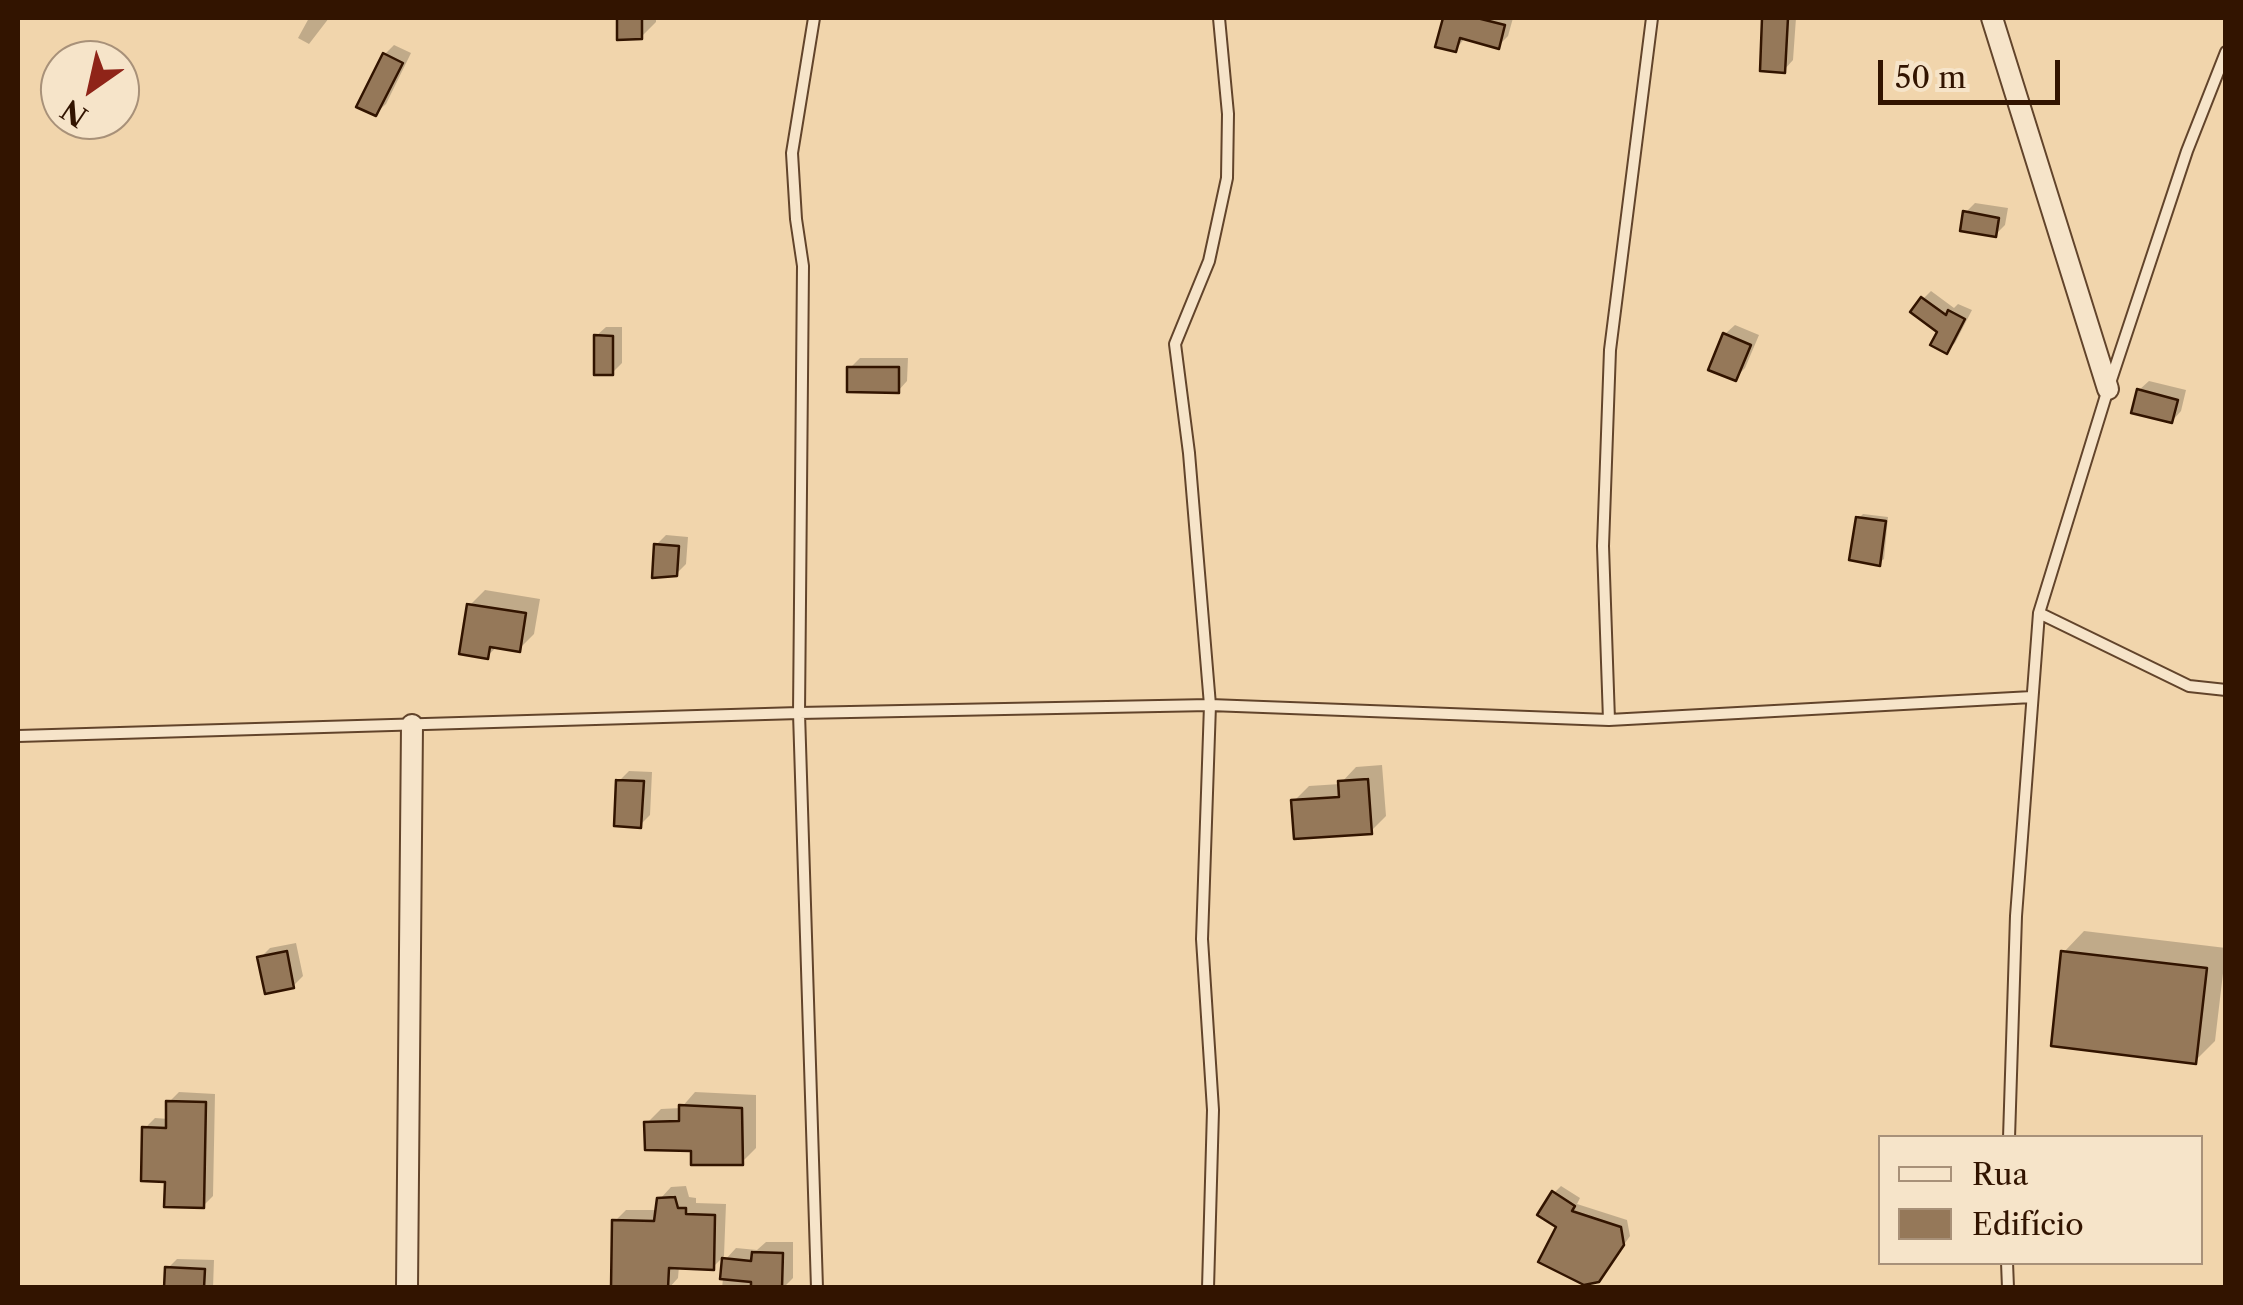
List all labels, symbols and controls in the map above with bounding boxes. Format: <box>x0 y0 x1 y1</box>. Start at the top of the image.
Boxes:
north arrow <box>40 40 140 140</box>
scale bar <box>1883 40 2066 102</box>
text: 50 m <box>1895 59 1966 96</box>
text: N <box>55 92 94 134</box>
legend <box>1878 1135 2203 1265</box>
text: Rua <box>1972 1156 2028 1193</box>
text: Edifício <box>1972 1206 2084 1243</box>

